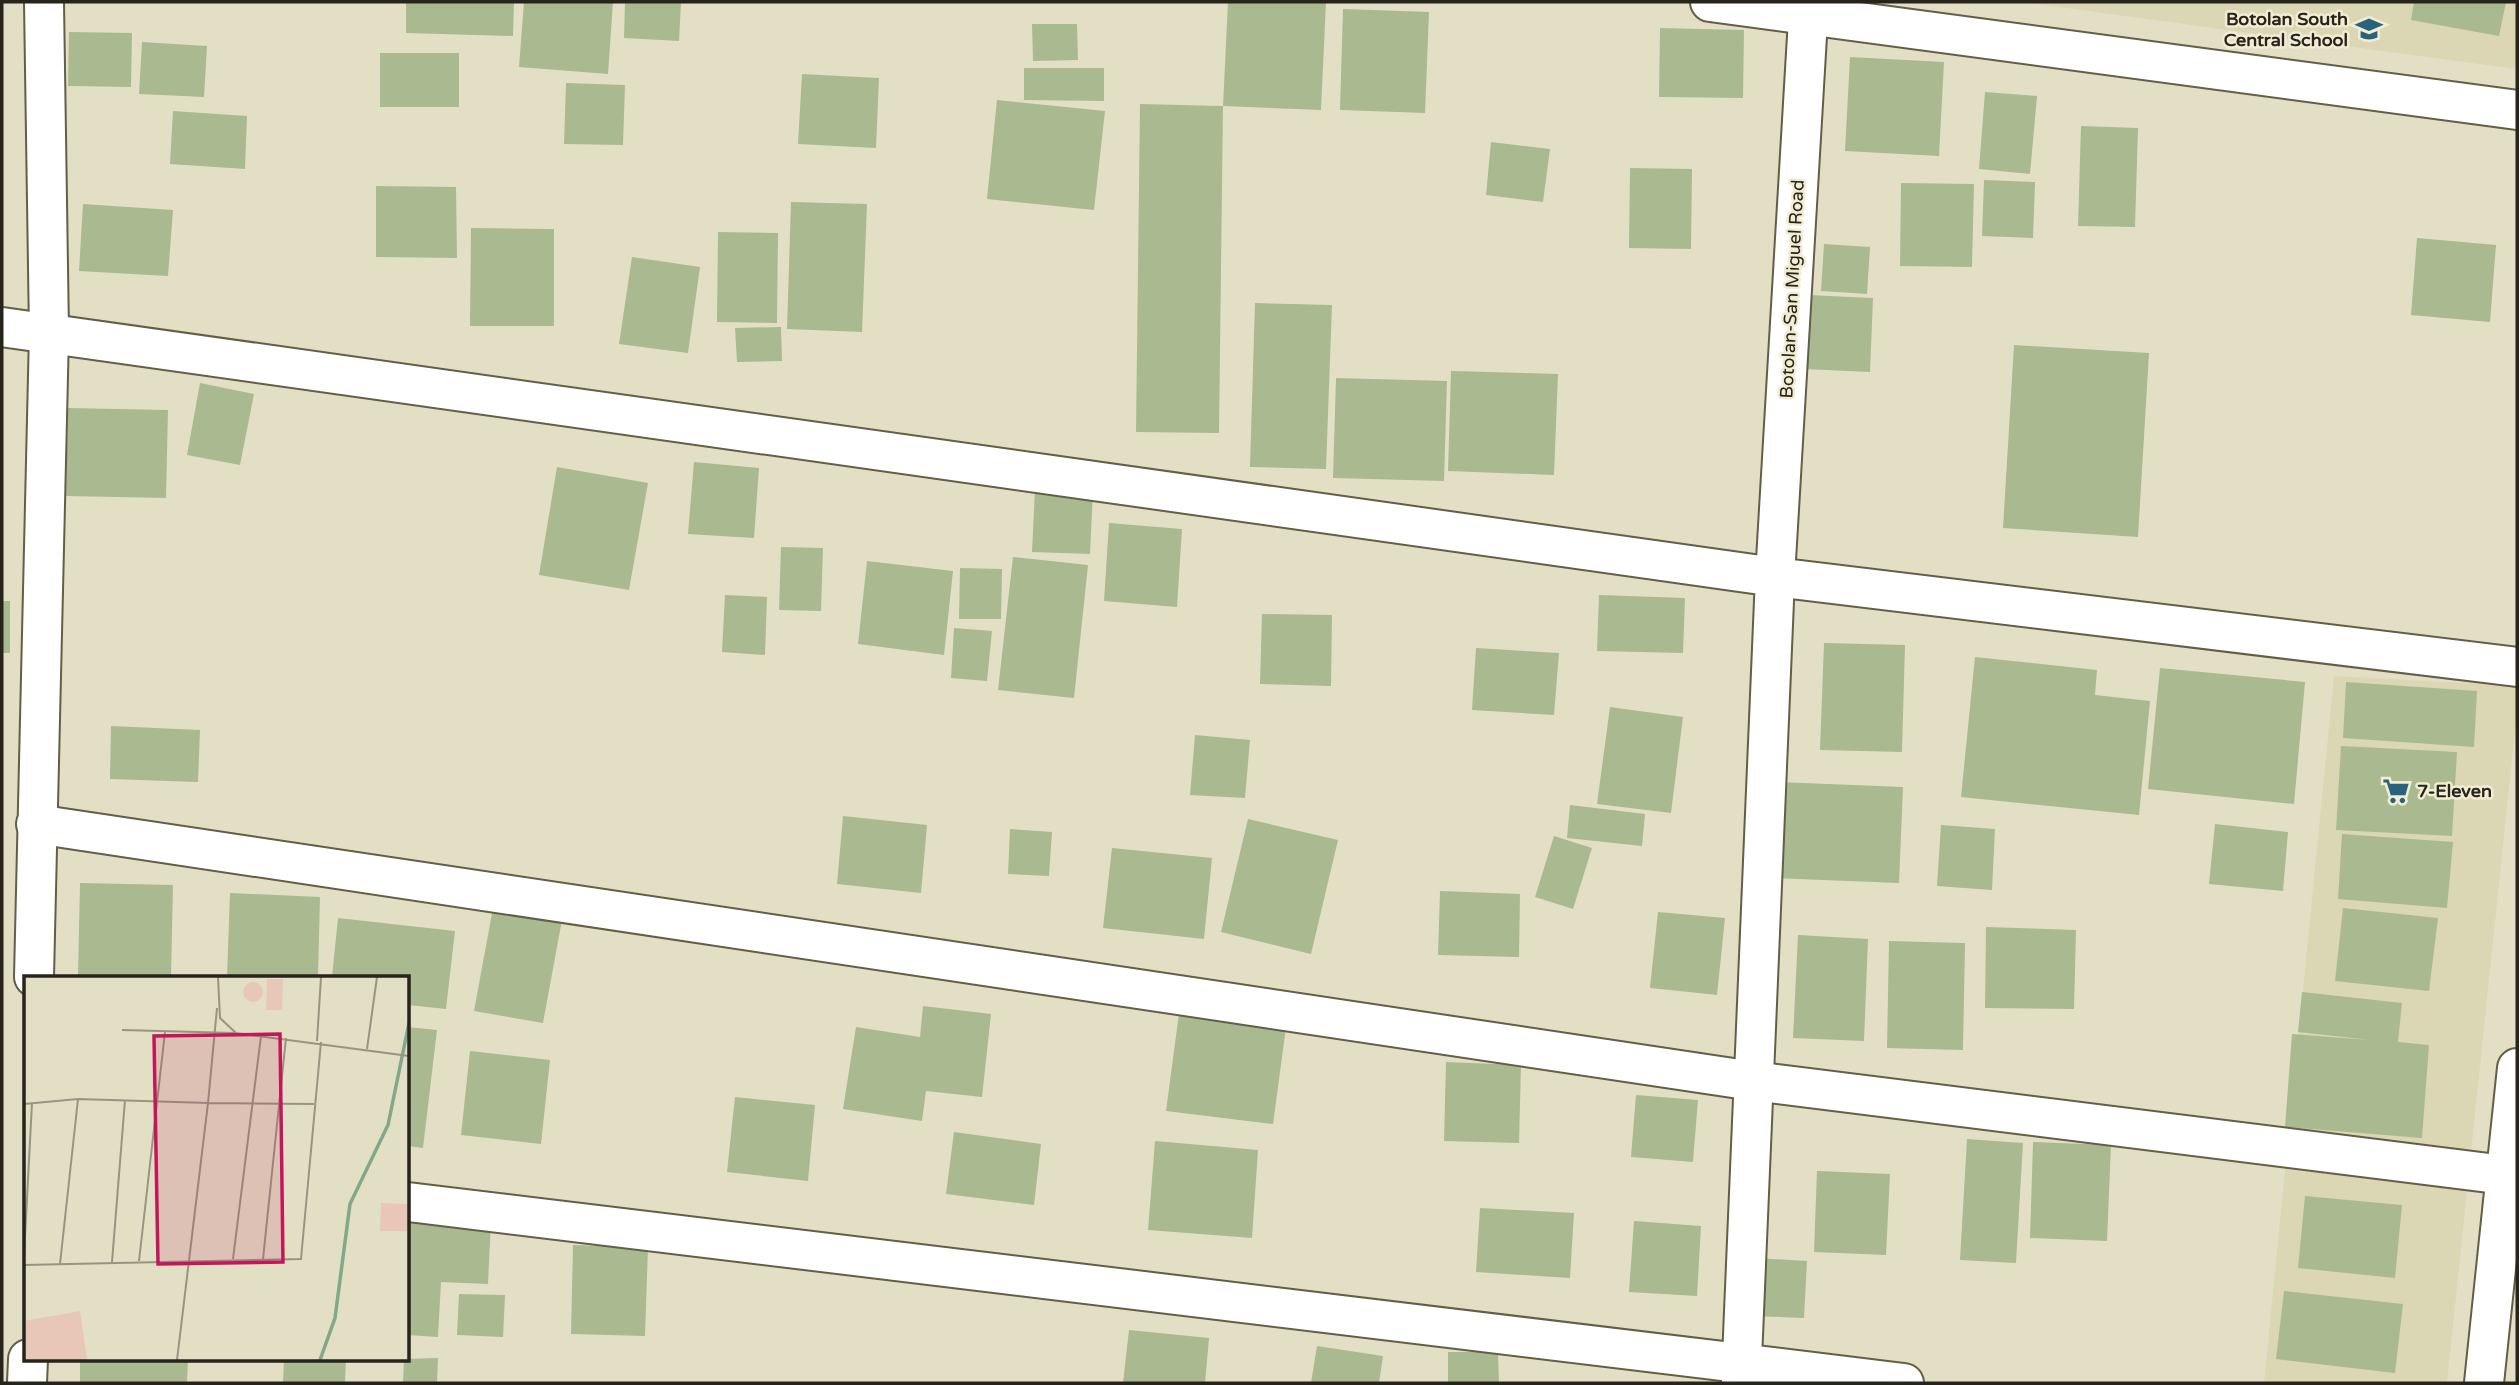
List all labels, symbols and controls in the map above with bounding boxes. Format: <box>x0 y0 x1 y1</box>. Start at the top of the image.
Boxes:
place label: Botolan South Central School <box>2224 8 2348 51</box>
school or university icon: Botolan South Central School <box>2354 14 2384 44</box>
street label: Botolan-San Miguel Road <box>1775 179 1809 399</box>
supermarket icon: 7-Eleven <box>2381 776 2411 806</box>
place label: 7-Eleven <box>2417 780 2492 802</box>
inset map <box>24 976 410 1360</box>

